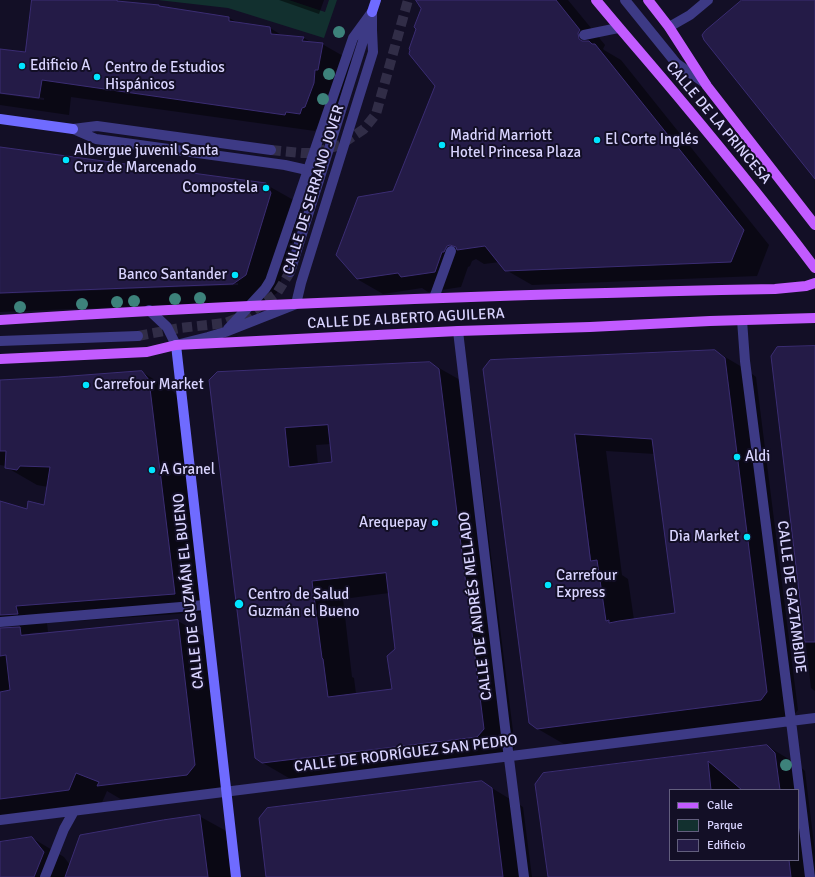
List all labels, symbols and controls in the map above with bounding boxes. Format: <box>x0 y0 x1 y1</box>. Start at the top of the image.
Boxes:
place label: Edificio A <box>30 57 90 75</box>
street label: CALLE DE LA PRINCESA <box>662 58 774 188</box>
place label: Centro de Estudios Hispánicos <box>105 59 225 94</box>
marker: Edificio A <box>17 61 27 71</box>
marker: Centro de Estudios Hispánicos <box>92 72 102 82</box>
street label: CALLE DE SERRANO JOVER <box>280 103 348 277</box>
place label: Madrid Marriott Hotel Princesa Plaza <box>450 127 581 162</box>
place label: El Corte Inglés <box>605 131 699 149</box>
marker: El Corte Inglés <box>592 135 602 145</box>
marker: Madrid Marriott Hotel Princesa Plaza <box>437 140 447 150</box>
place label: Albergue juvenil Santa Cruz de Marcenado <box>74 142 219 177</box>
marker: Albergue juvenil Santa Cruz de Marcenado <box>61 155 71 165</box>
place label: Compostela <box>182 179 258 197</box>
marker: Compostela <box>261 183 271 193</box>
place label: Banco Santander <box>118 266 227 284</box>
marker: Banco Santander <box>230 270 240 280</box>
street label: CALLE DE ALBERTO AGUILERA <box>307 305 505 333</box>
place label: Carrefour Market <box>94 376 204 394</box>
marker: Carrefour Market <box>81 380 91 390</box>
place label: Aldi <box>745 448 770 466</box>
marker: Aldi <box>732 452 742 462</box>
place label: A Granel <box>160 461 215 479</box>
marker: A Granel <box>147 465 157 475</box>
street label: CALLE DE GUZMÁN EL BUENO <box>170 492 208 690</box>
street label: CALLE DE ANDRÉS MELLADO <box>456 511 496 701</box>
place label: Arequepay <box>359 514 427 532</box>
marker: Arequepay <box>430 518 440 528</box>
street label: CALLE DE GAZTAMBIDE <box>773 520 809 674</box>
place label: Dia Market <box>669 528 739 546</box>
marker: Dia Market <box>742 532 752 542</box>
place label: Carrefour Express <box>556 567 617 602</box>
marker: Carrefour Express <box>543 580 553 590</box>
place label: Centro de Salud Guzmán el Bueno <box>248 586 360 621</box>
marker: Centro de Salud Guzmán el Bueno <box>233 598 245 610</box>
street label: CALLE DE RODRÍGUEZ SAN PEDRO <box>293 731 519 777</box>
legend <box>669 789 799 861</box>
text: Calle <box>707 798 733 813</box>
text: Parque <box>707 818 743 833</box>
text: Edificio <box>707 838 745 853</box>

